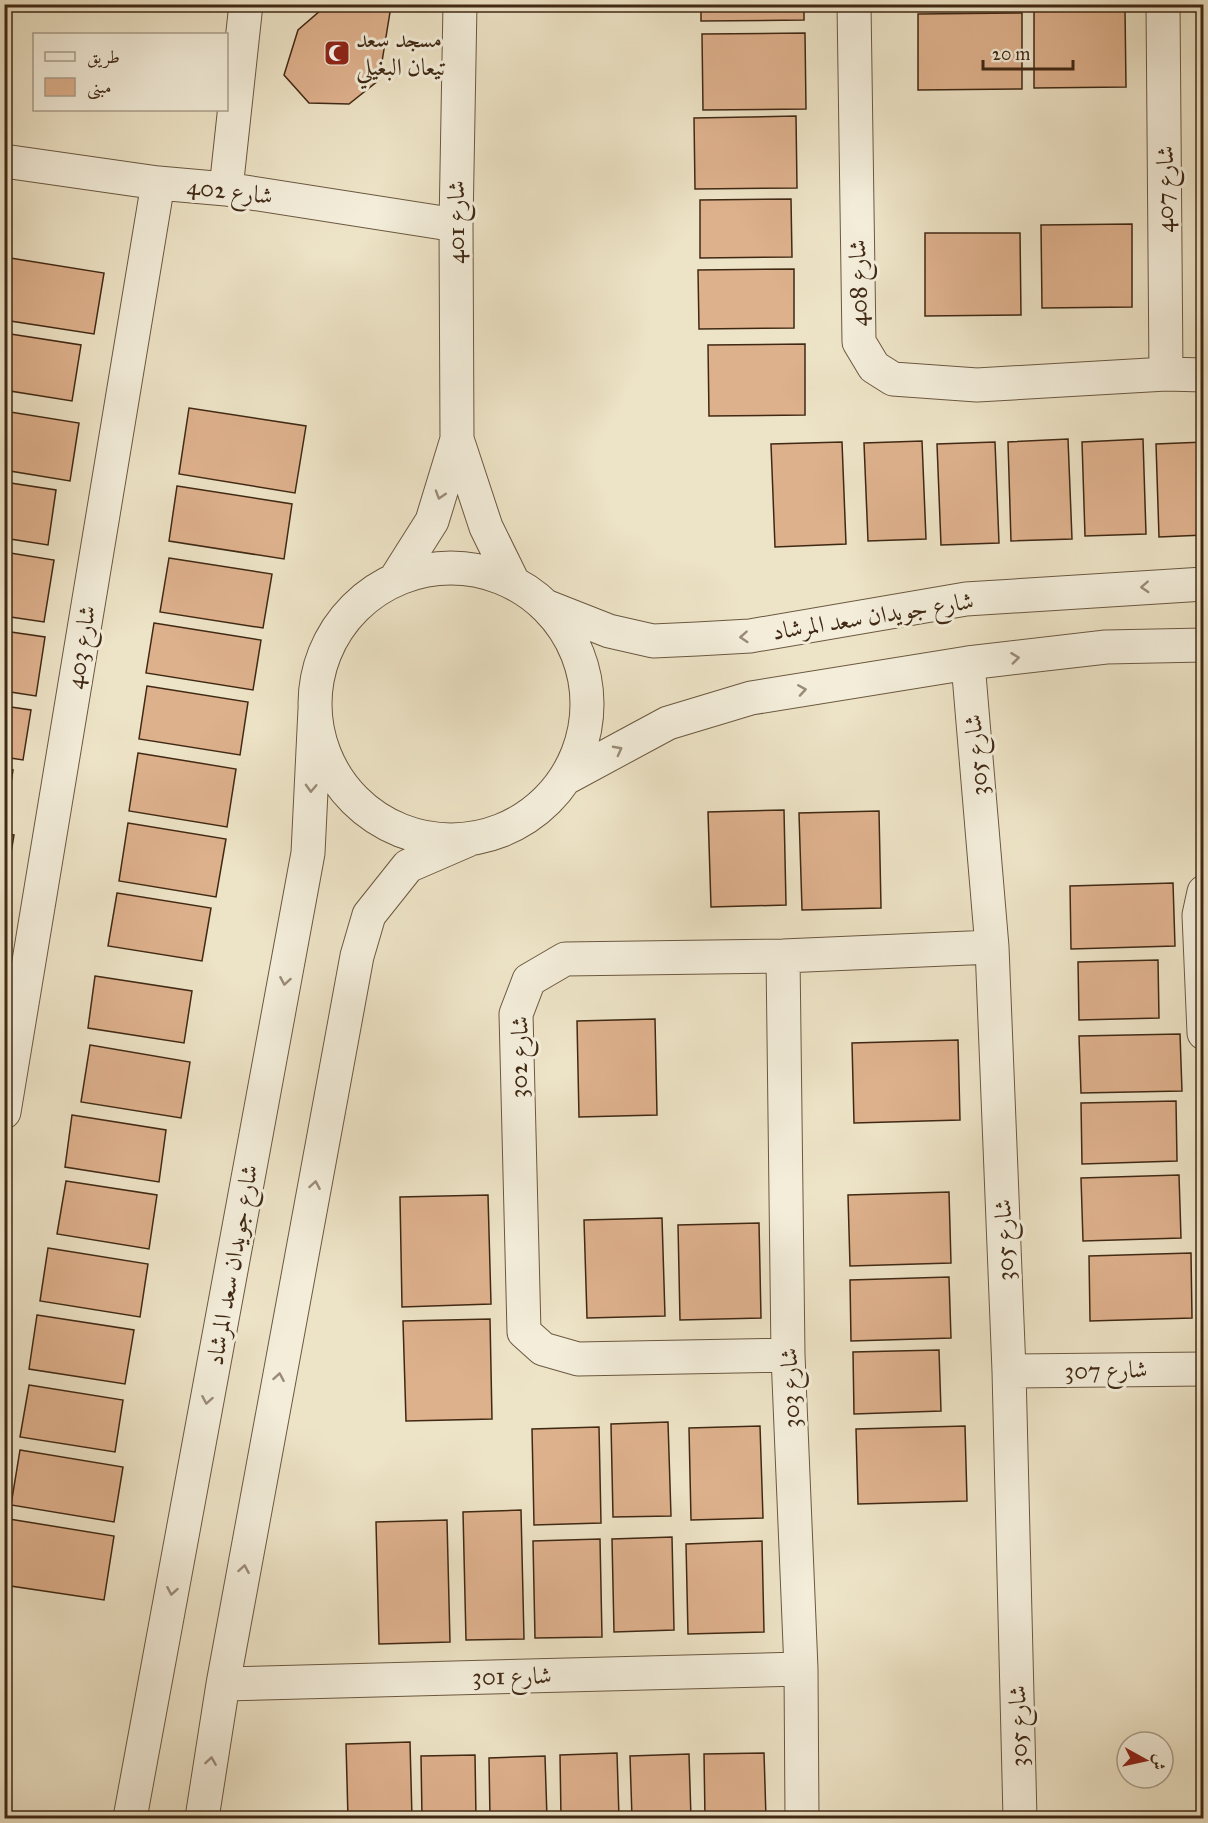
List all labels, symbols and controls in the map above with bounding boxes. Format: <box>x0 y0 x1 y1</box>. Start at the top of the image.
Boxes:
place label: مسجد سعد تيعان البغيلي <box>356 24 447 90</box>
legend <box>33 33 228 111</box>
scale bar <box>983 33 1073 71</box>
mosque icon: مسجد سعد تيعان البغيلي <box>322 38 352 68</box>
text: 20 m <box>992 43 1030 65</box>
text: طريق <box>87 46 120 69</box>
text: مبنى <box>87 76 112 100</box>
street label: شارع 407 <box>1150 146 1185 233</box>
street label: شارع 402 <box>185 171 275 216</box>
street label: شارع 401 <box>441 180 476 264</box>
street label: شارع 408 <box>842 239 879 327</box>
one-way arrow <box>435 489 447 500</box>
one-way arrow <box>1141 580 1150 593</box>
street label: شارع جويدان سعد المرشاد <box>770 585 977 652</box>
street label: شارع 403 <box>60 603 107 692</box>
one-way arrow <box>739 630 748 643</box>
one-way arrow <box>1011 652 1020 664</box>
one-way arrow <box>797 684 806 696</box>
street label: شارع 305 <box>958 713 999 797</box>
one-way arrow <box>612 746 622 757</box>
one-way arrow <box>304 783 317 792</box>
one-way arrow <box>279 975 292 985</box>
street label: شارع 302 <box>503 1016 540 1098</box>
street label: شارع جويدان سعد المرشاد <box>200 1162 269 1369</box>
one-way arrow <box>308 1180 321 1190</box>
street label: شارع 305 <box>988 1199 1025 1281</box>
street label: شارع 303 <box>774 1347 811 1429</box>
street label: شارع 307 <box>1064 1354 1148 1391</box>
one-way arrow <box>272 1372 285 1382</box>
one-way arrow <box>202 1395 214 1404</box>
one-way arrow <box>237 1564 250 1574</box>
one-way arrow <box>166 1586 179 1596</box>
street label: شارع 301 <box>472 1660 552 1697</box>
street label: شارع 305 <box>1002 1685 1039 1767</box>
north arrow <box>1115 1730 1175 1790</box>
text: ش <box>1149 1753 1170 1771</box>
one-way arrow <box>204 1756 217 1766</box>

